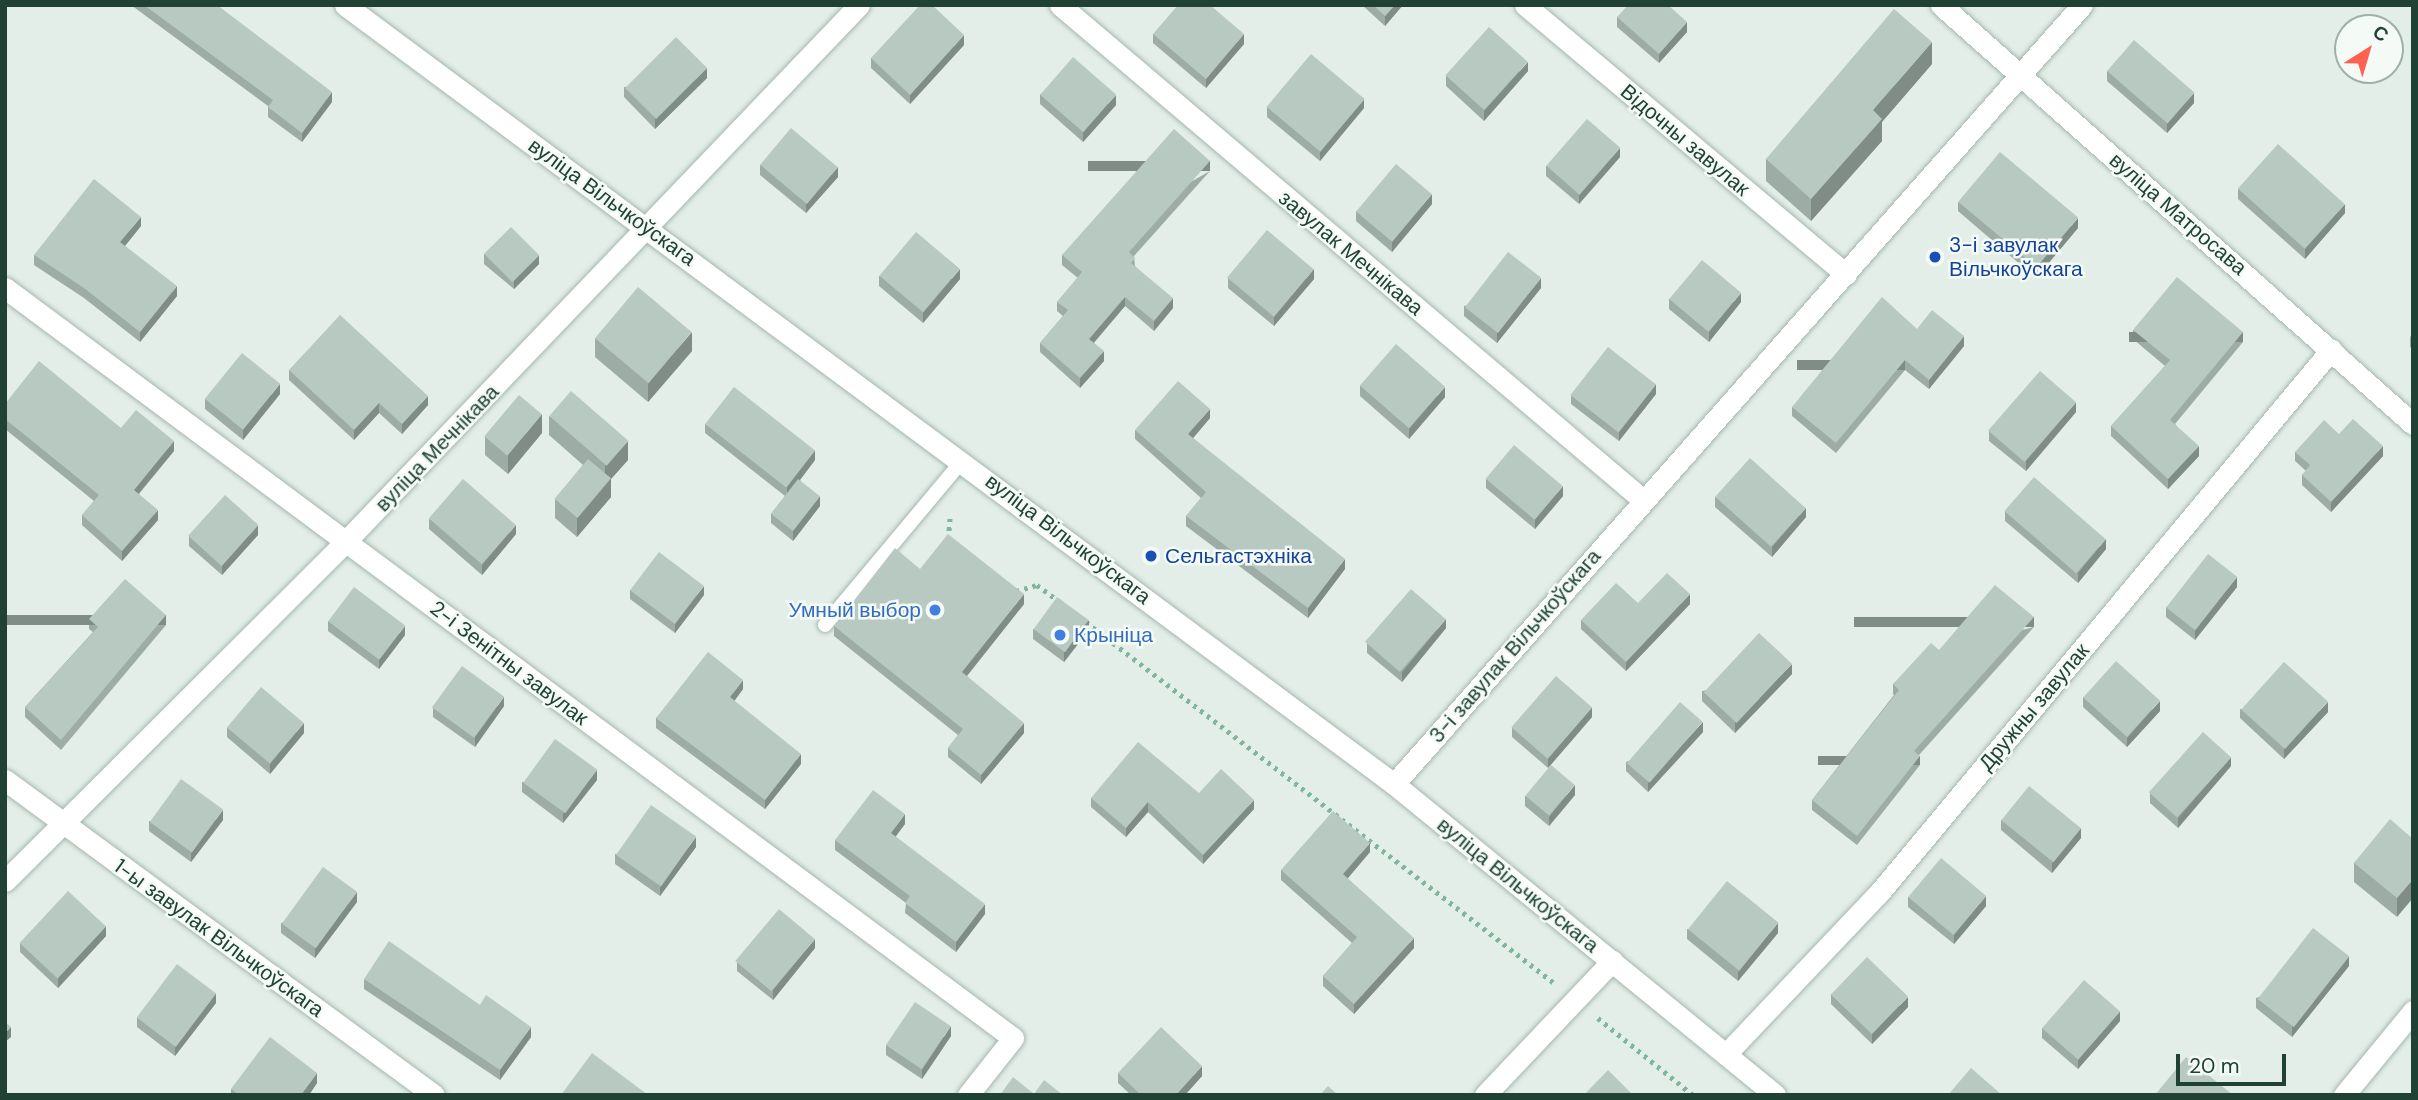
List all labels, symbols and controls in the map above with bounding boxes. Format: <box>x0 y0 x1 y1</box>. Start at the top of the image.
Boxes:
north arrow <box>2334 14 2404 84</box>
text: С <box>2368 19 2394 48</box>
street label: Відочны завулак <box>1615 79 1755 201</box>
street label: вуліца Вільчкоўскага <box>523 133 701 271</box>
street label: вуліца Матросава <box>2104 148 2252 280</box>
street label: завулак Мечнікава <box>1274 185 1428 321</box>
place label: 3-і завулак Вільчкоўскага <box>1949 232 2083 282</box>
marker: 3-і завулак Вільчкоўскага <box>1927 249 1943 265</box>
street label: вуліца Мечнікава <box>370 379 504 517</box>
street label: вуліца Вільчкоўскага <box>980 469 1156 609</box>
place label: Сельгастэхніка <box>1165 543 1312 569</box>
street label: 3-і завулак Вільчкоўскага <box>1424 544 1606 748</box>
marker: Сельгастэхніка <box>1143 548 1159 564</box>
street label: 2-і Зенітны завулак <box>425 595 593 731</box>
place label: Умный выбор <box>789 597 921 623</box>
marker: Умный выбор <box>927 602 943 618</box>
place label: Крыніца <box>1074 622 1153 648</box>
marker: Крыніца <box>1052 627 1068 643</box>
street label: Дружны завулак <box>1974 638 2094 776</box>
street label: вуліца Вільчкоўскага <box>1432 812 1604 958</box>
street label: 1-ы завулак Вільчкоўскага <box>109 853 329 1023</box>
scale bar <box>2180 1040 2290 1084</box>
text: 20 m <box>2189 1052 2240 1080</box>

